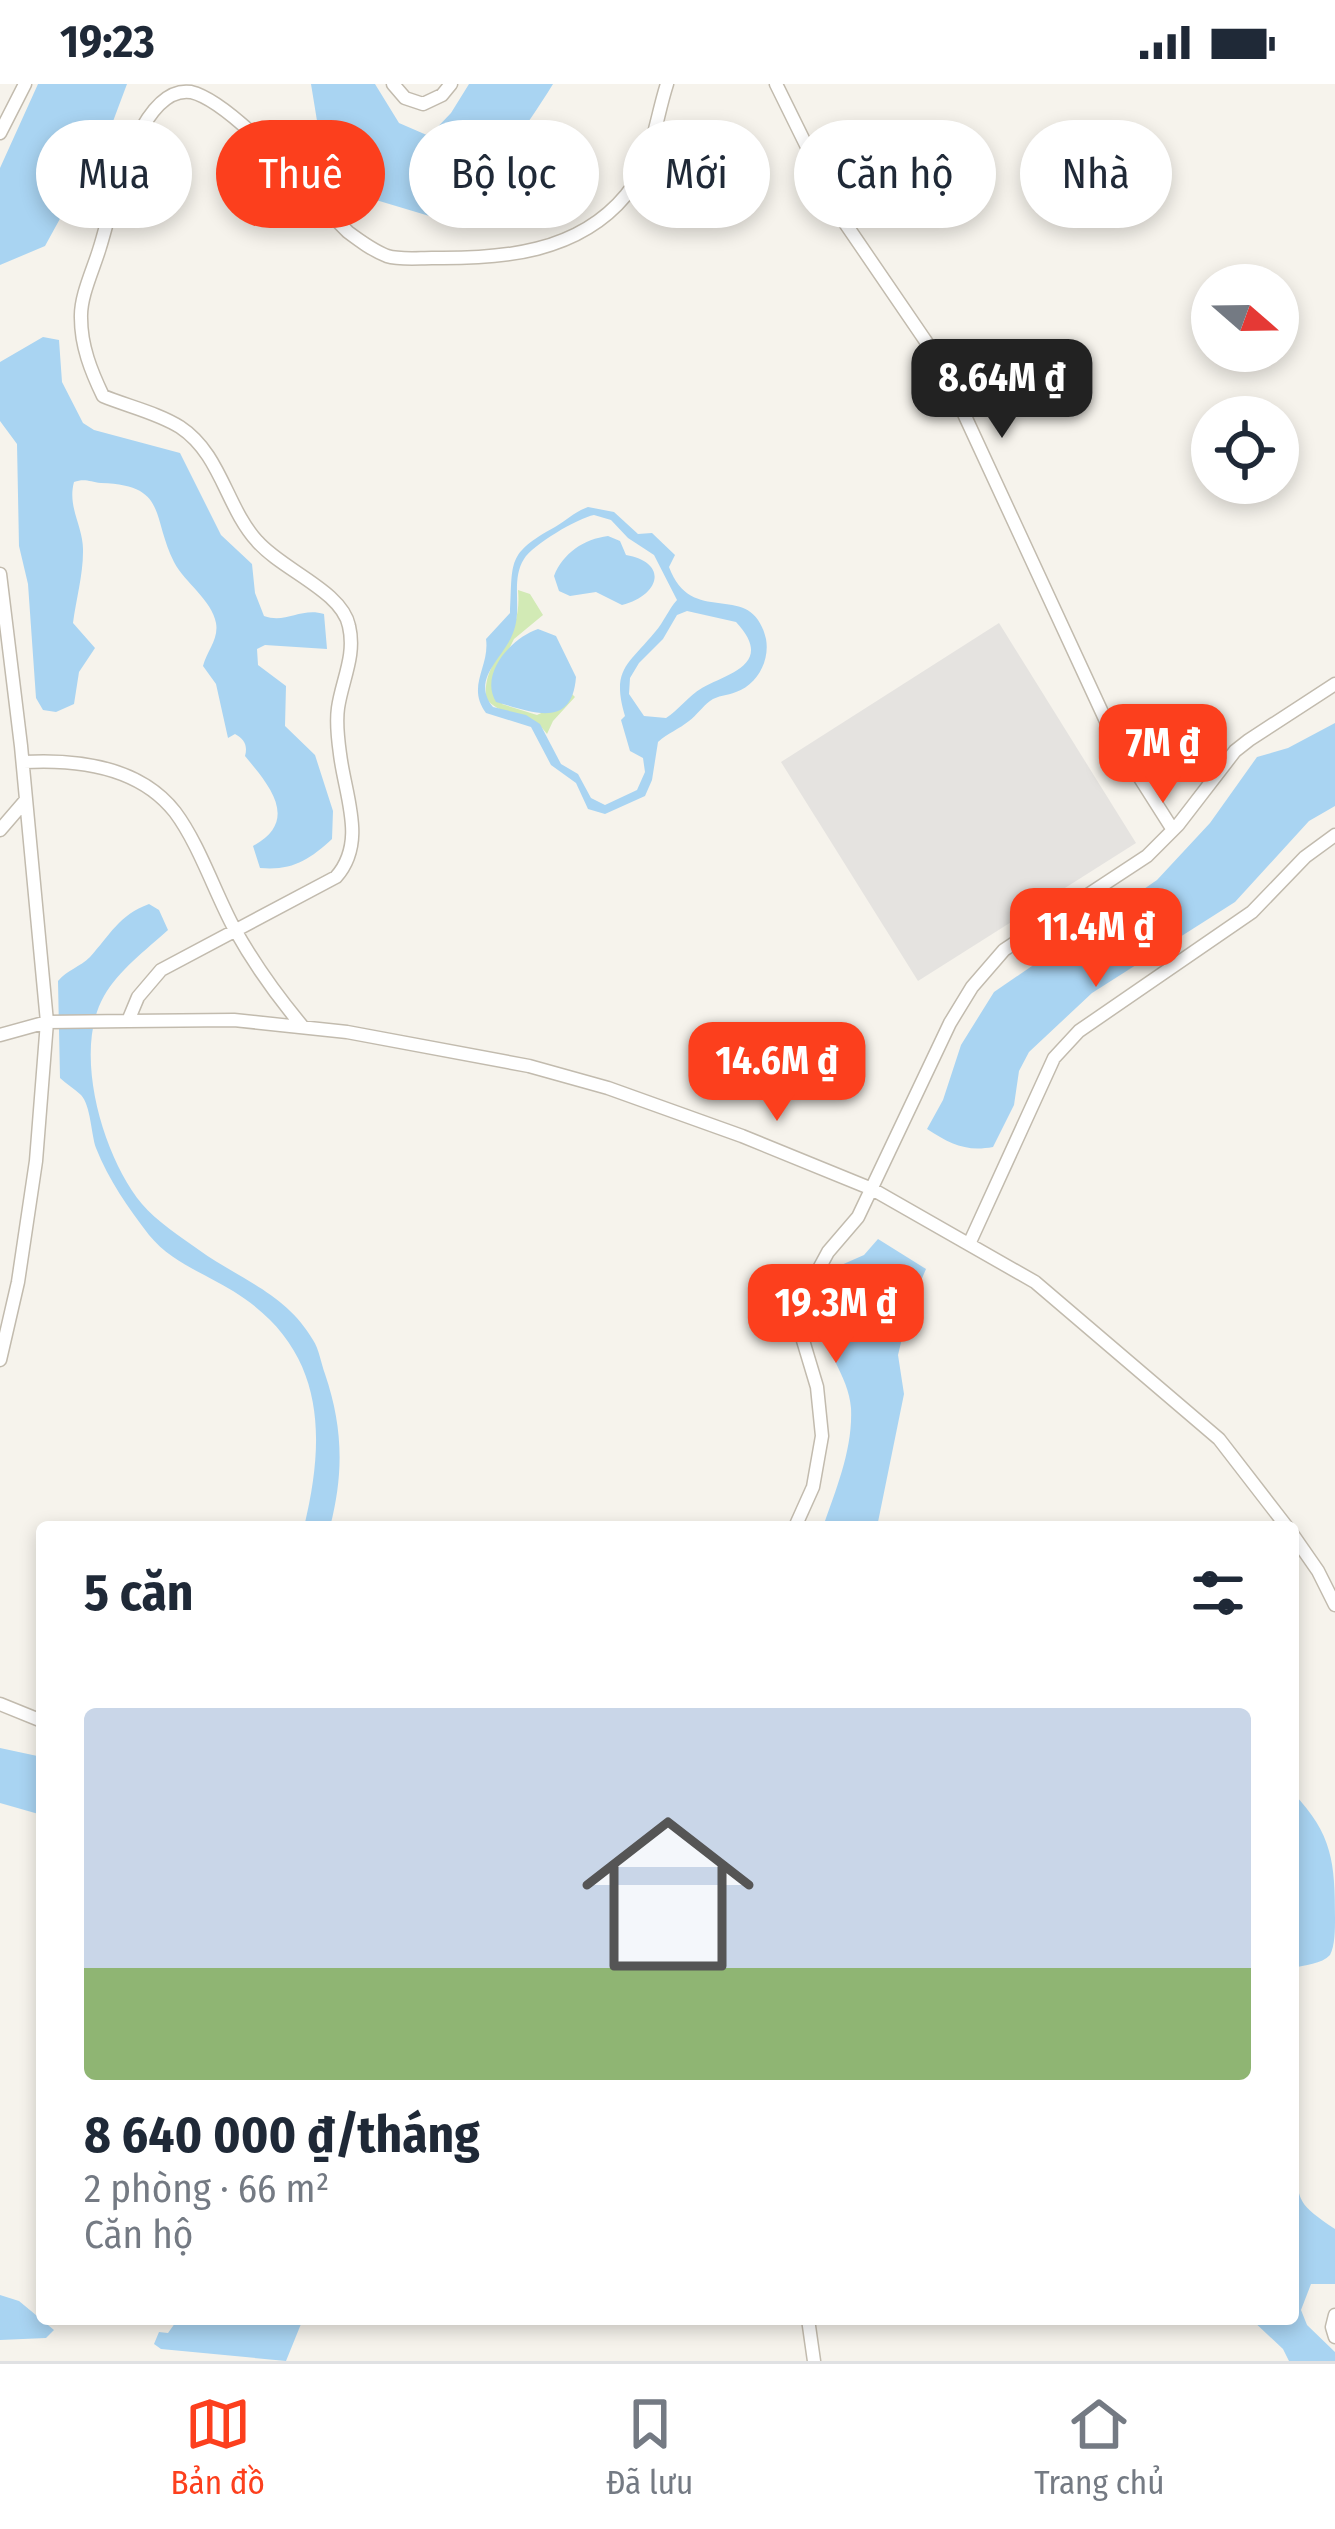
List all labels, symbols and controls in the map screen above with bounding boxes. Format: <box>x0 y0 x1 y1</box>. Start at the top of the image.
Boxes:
text: 19:23 <box>60 15 155 69</box>
chip: Mua <box>36 120 192 228</box>
chip: Thuê <box>216 120 385 228</box>
chip: Bộ lọc <box>409 120 599 228</box>
chip: Mới <box>623 120 770 228</box>
chip: Căn hộ <box>794 120 996 228</box>
chip: Nhà <box>1020 120 1172 228</box>
north arrow <box>1191 264 1299 372</box>
map controls <box>1191 264 1299 504</box>
pin: 8.64M ₫ <box>891 339 1113 441</box>
text: 8.64M ₫ <box>938 355 1066 401</box>
button: locate <box>1191 396 1299 504</box>
pin: 7M ₫ <box>1092 704 1234 806</box>
text: 7M ₫ <box>1126 720 1200 766</box>
pin: 11.4M ₫ <box>985 888 1207 990</box>
text: 11.4M ₫ <box>1037 904 1155 950</box>
pin: 14.6M ₫ <box>666 1022 888 1124</box>
text: 14.6M ₫ <box>715 1038 839 1084</box>
pin: 19.3M ₫ <box>725 1264 947 1366</box>
text: 19.3M ₫ <box>775 1280 897 1326</box>
icon: filters <box>1185 1560 1251 1626</box>
text: 5 căn <box>84 1562 193 1624</box>
icon: home <box>560 1786 776 2002</box>
text: 8 640 000 ₫/tháng <box>84 2104 480 2166</box>
text: 2 phòng · 66 m² <box>84 2166 329 2212</box>
text: Căn hộ <box>84 2212 193 2258</box>
tab: Bản đồ <box>170 2391 265 2503</box>
tab: Đã lưu <box>606 2391 693 2503</box>
tab: Trang chủ <box>1034 2391 1165 2503</box>

